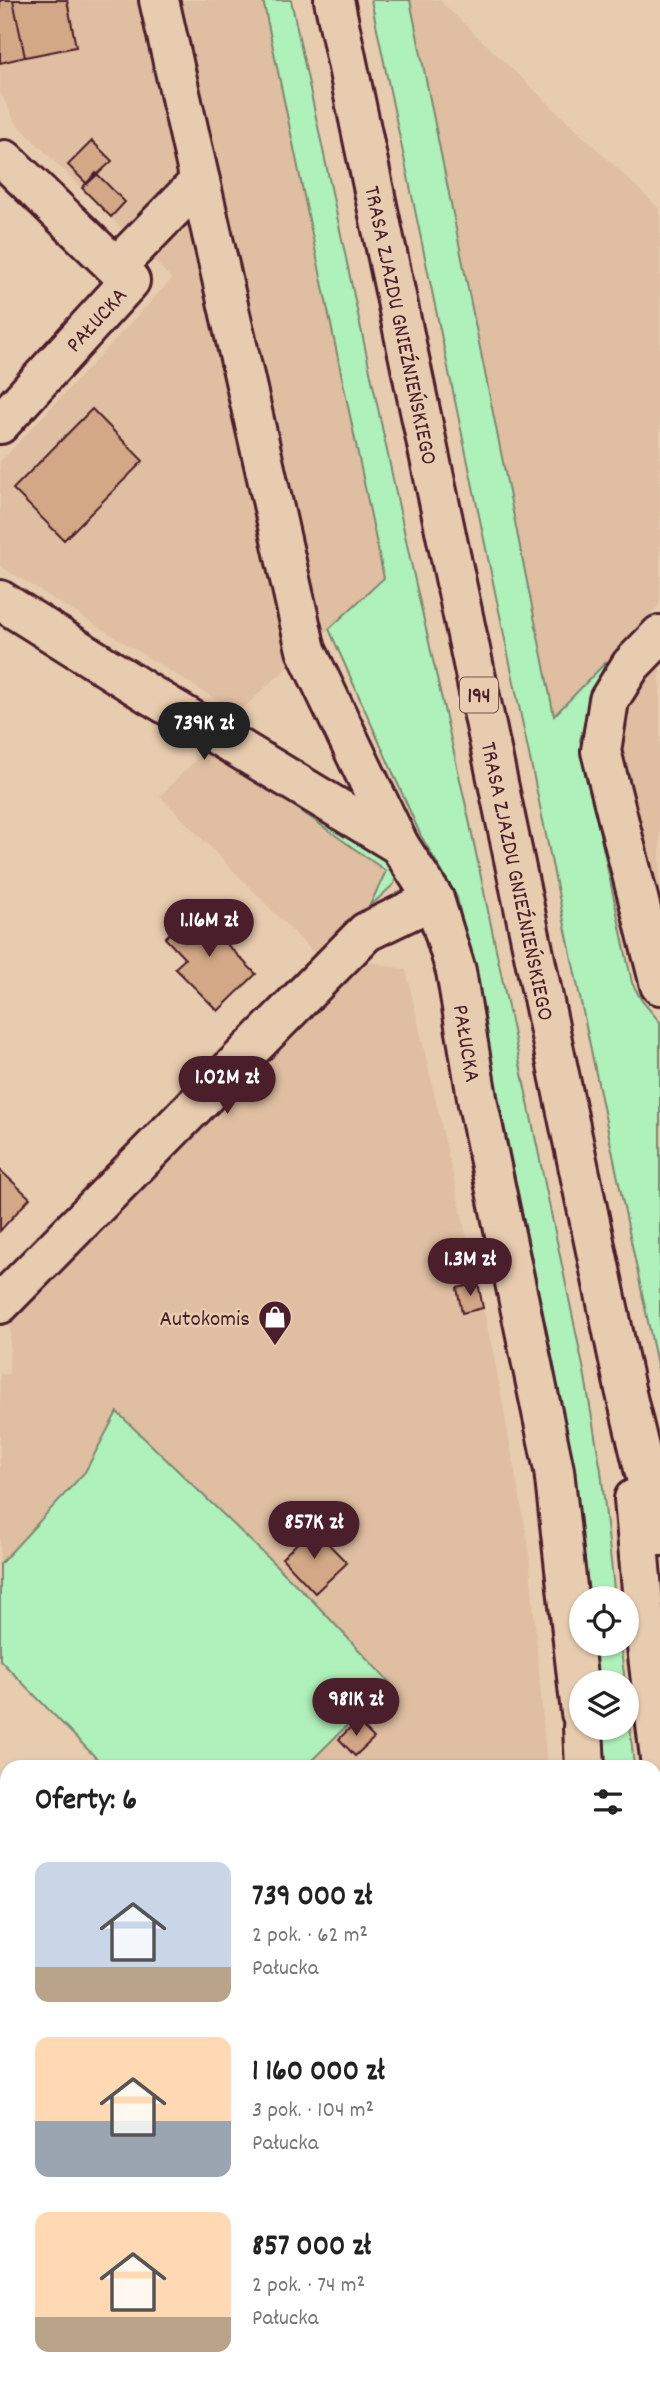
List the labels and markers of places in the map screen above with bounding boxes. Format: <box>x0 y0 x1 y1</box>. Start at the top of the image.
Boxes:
pin: 739K zł <box>139 702 269 762</box>
pin: 1.16M zł <box>137 900 281 959</box>
pin: 1.02M zł <box>155 1056 299 1116</box>
pin: 1.3M zł <box>405 1238 535 1298</box>
shop icon: Autokomis <box>256 1298 294 1347</box>
place label: Autokomis <box>159 1304 250 1337</box>
pin: 857K zł <box>249 1502 379 1561</box>
pin: 981K zł <box>291 1678 421 1738</box>

